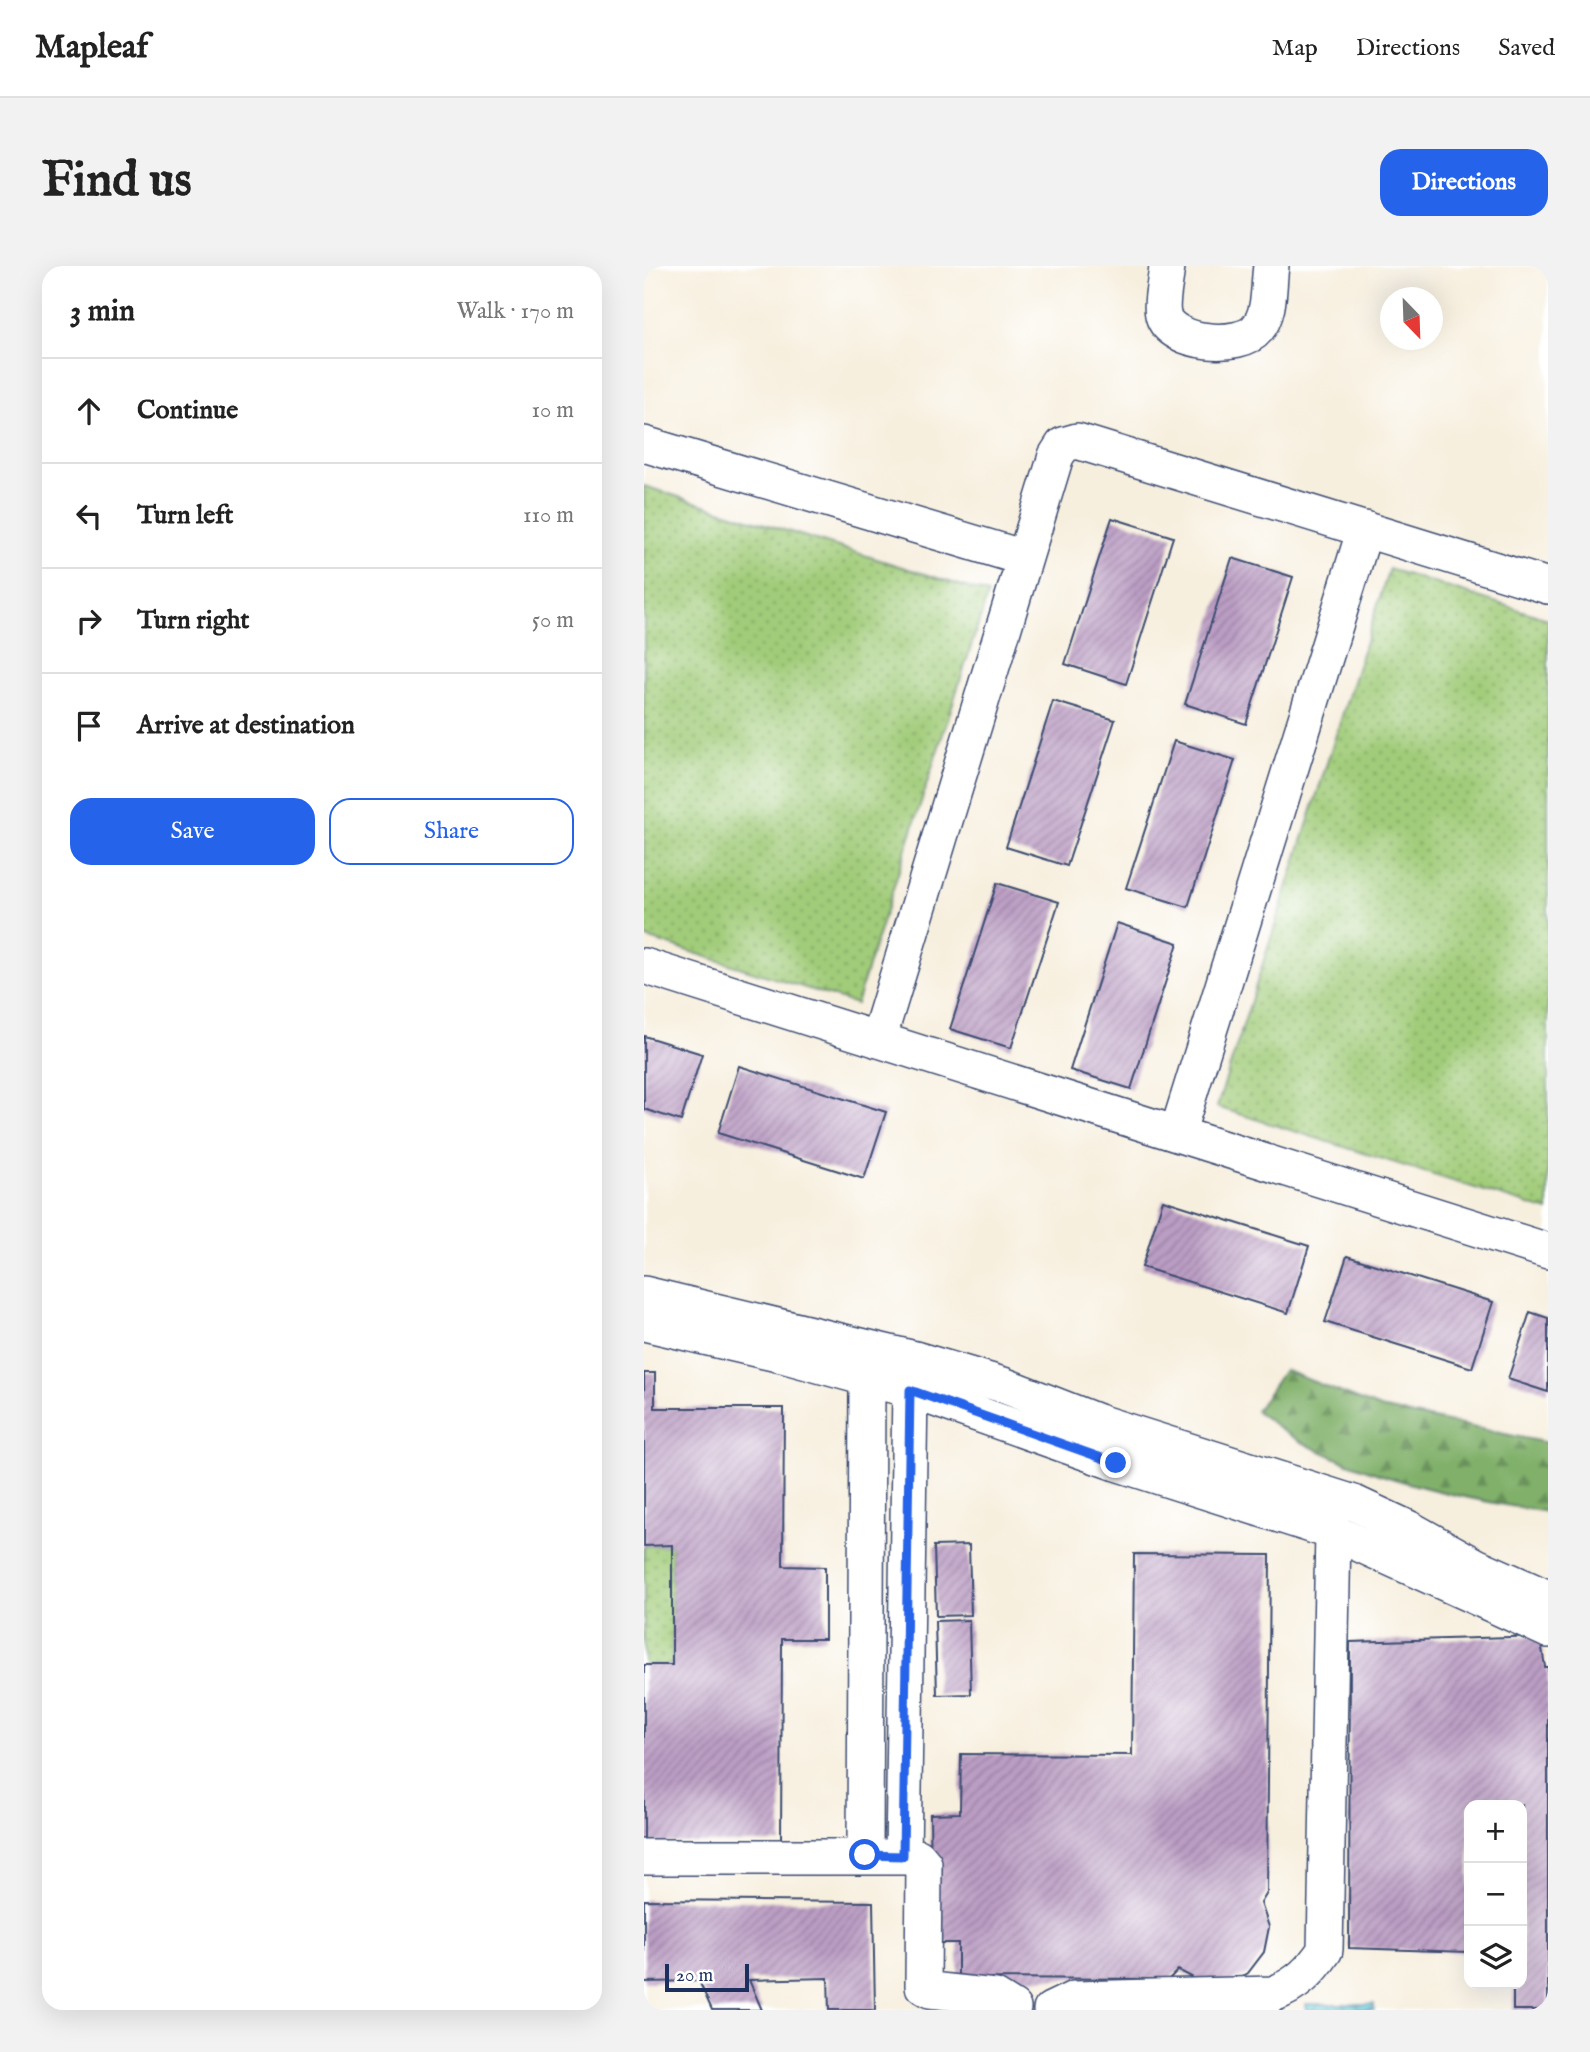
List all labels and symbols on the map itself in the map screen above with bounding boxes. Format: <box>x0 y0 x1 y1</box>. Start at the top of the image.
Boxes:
north arrow <box>1380 287 1443 350</box>
route end <box>1100 1447 1131 1478</box>
route start <box>849 1839 880 1870</box>
scale bar <box>665 1961 749 1993</box>

